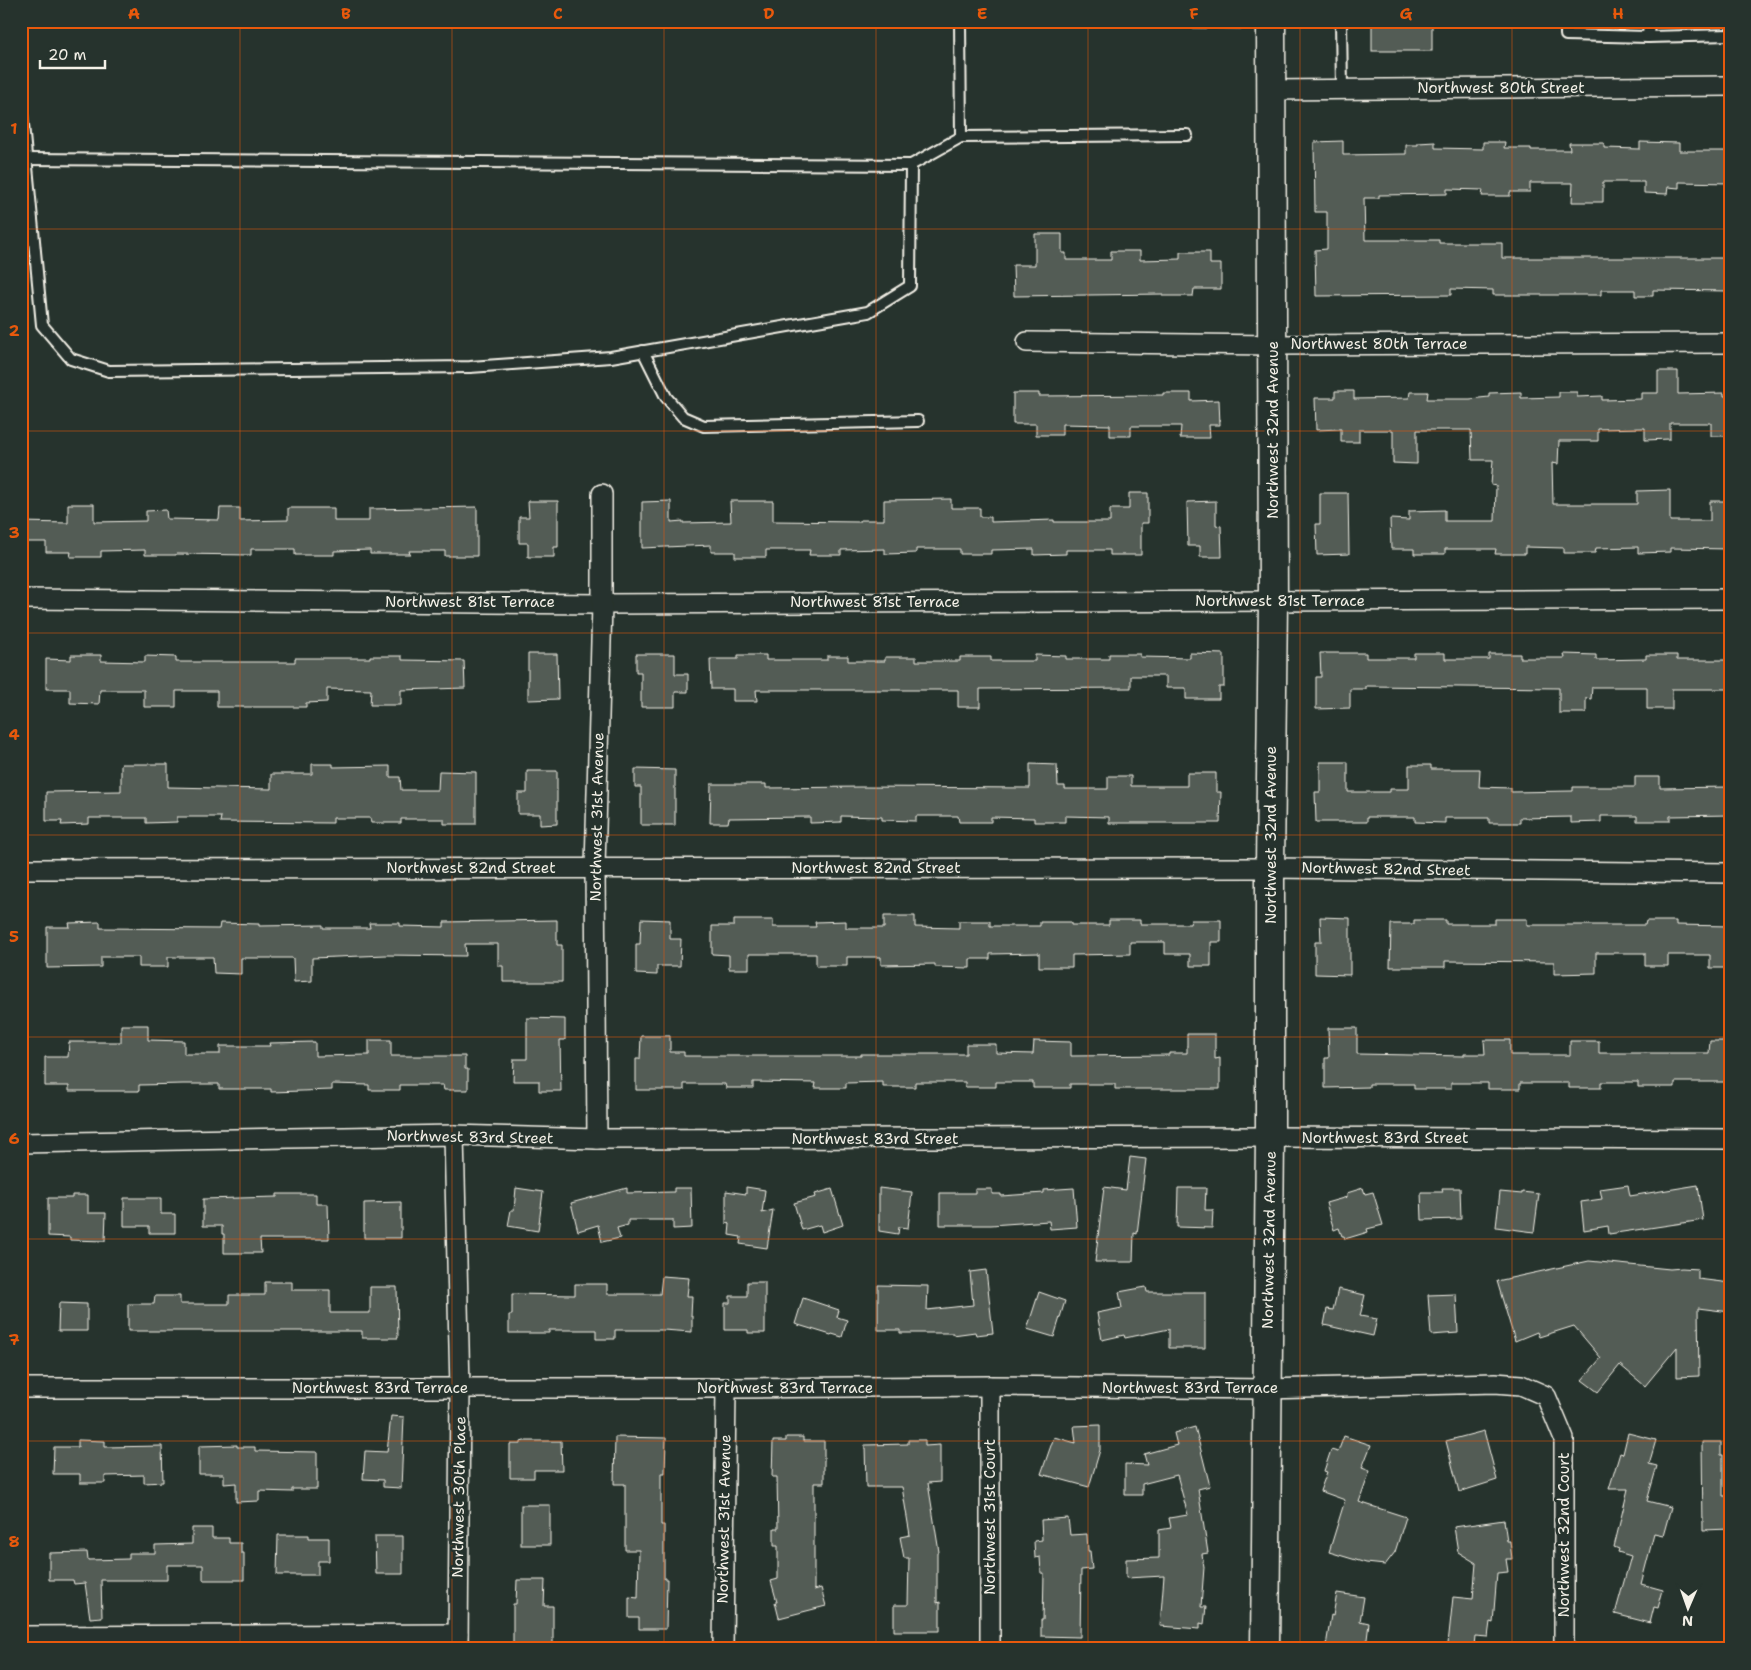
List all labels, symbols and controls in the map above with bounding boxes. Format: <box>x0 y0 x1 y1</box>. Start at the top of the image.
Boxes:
text: A <box>128 3 140 24</box>
text: B <box>341 3 351 24</box>
text: C <box>553 3 563 24</box>
text: D <box>763 3 775 24</box>
text: E <box>977 3 987 24</box>
text: F <box>1189 3 1199 24</box>
text: G <box>1400 3 1413 24</box>
text: H <box>1612 3 1624 24</box>
scale bar <box>40 38 105 70</box>
text: 20 m <box>48 45 87 65</box>
street label: Northwest 80th Street <box>1417 78 1585 98</box>
text: 1 <box>10 118 18 139</box>
text: 2 <box>8 320 20 341</box>
street label: Northwest 80th Terrace <box>1290 334 1468 354</box>
street label: Northwest 32nd Avenue <box>1263 341 1283 519</box>
text: 3 <box>8 522 20 543</box>
street label: Northwest 81st Terrace <box>1195 591 1365 611</box>
street label: Northwest 81st Terrace <box>385 592 555 612</box>
street label: Northwest 81st Terrace <box>790 592 960 612</box>
text: 4 <box>8 724 20 745</box>
street label: Northwest 31st Avenue <box>586 732 608 902</box>
street label: Northwest 32nd Avenue <box>1261 746 1281 924</box>
street label: Northwest 82nd Street <box>386 858 556 878</box>
street label: Northwest 82nd Street <box>791 858 961 878</box>
street label: Northwest 82nd Street <box>1301 858 1471 880</box>
text: 5 <box>9 926 19 947</box>
street label: Northwest 83rd Street <box>386 1126 554 1148</box>
text: 6 <box>8 1128 20 1149</box>
street label: Northwest 83rd Street <box>1301 1128 1469 1148</box>
street label: Northwest 83rd Street <box>791 1129 959 1149</box>
street label: Northwest 32nd Avenue <box>1257 1151 1281 1329</box>
text: 7 <box>8 1329 20 1350</box>
street label: Northwest 83rd Terrace <box>292 1378 468 1398</box>
street label: Northwest 83rd Terrace <box>697 1378 873 1398</box>
street label: Northwest 83rd Terrace <box>1102 1378 1278 1398</box>
street label: Northwest 30th Place <box>448 1416 470 1578</box>
street label: Northwest 31st Avenue <box>713 1434 735 1604</box>
street label: Northwest 31st Court <box>980 1439 1000 1595</box>
street label: Northwest 32nd Court <box>1554 1452 1574 1618</box>
text: 8 <box>8 1531 20 1552</box>
north arrow <box>1664 1582 1714 1632</box>
text: N <box>1682 1612 1693 1630</box>

